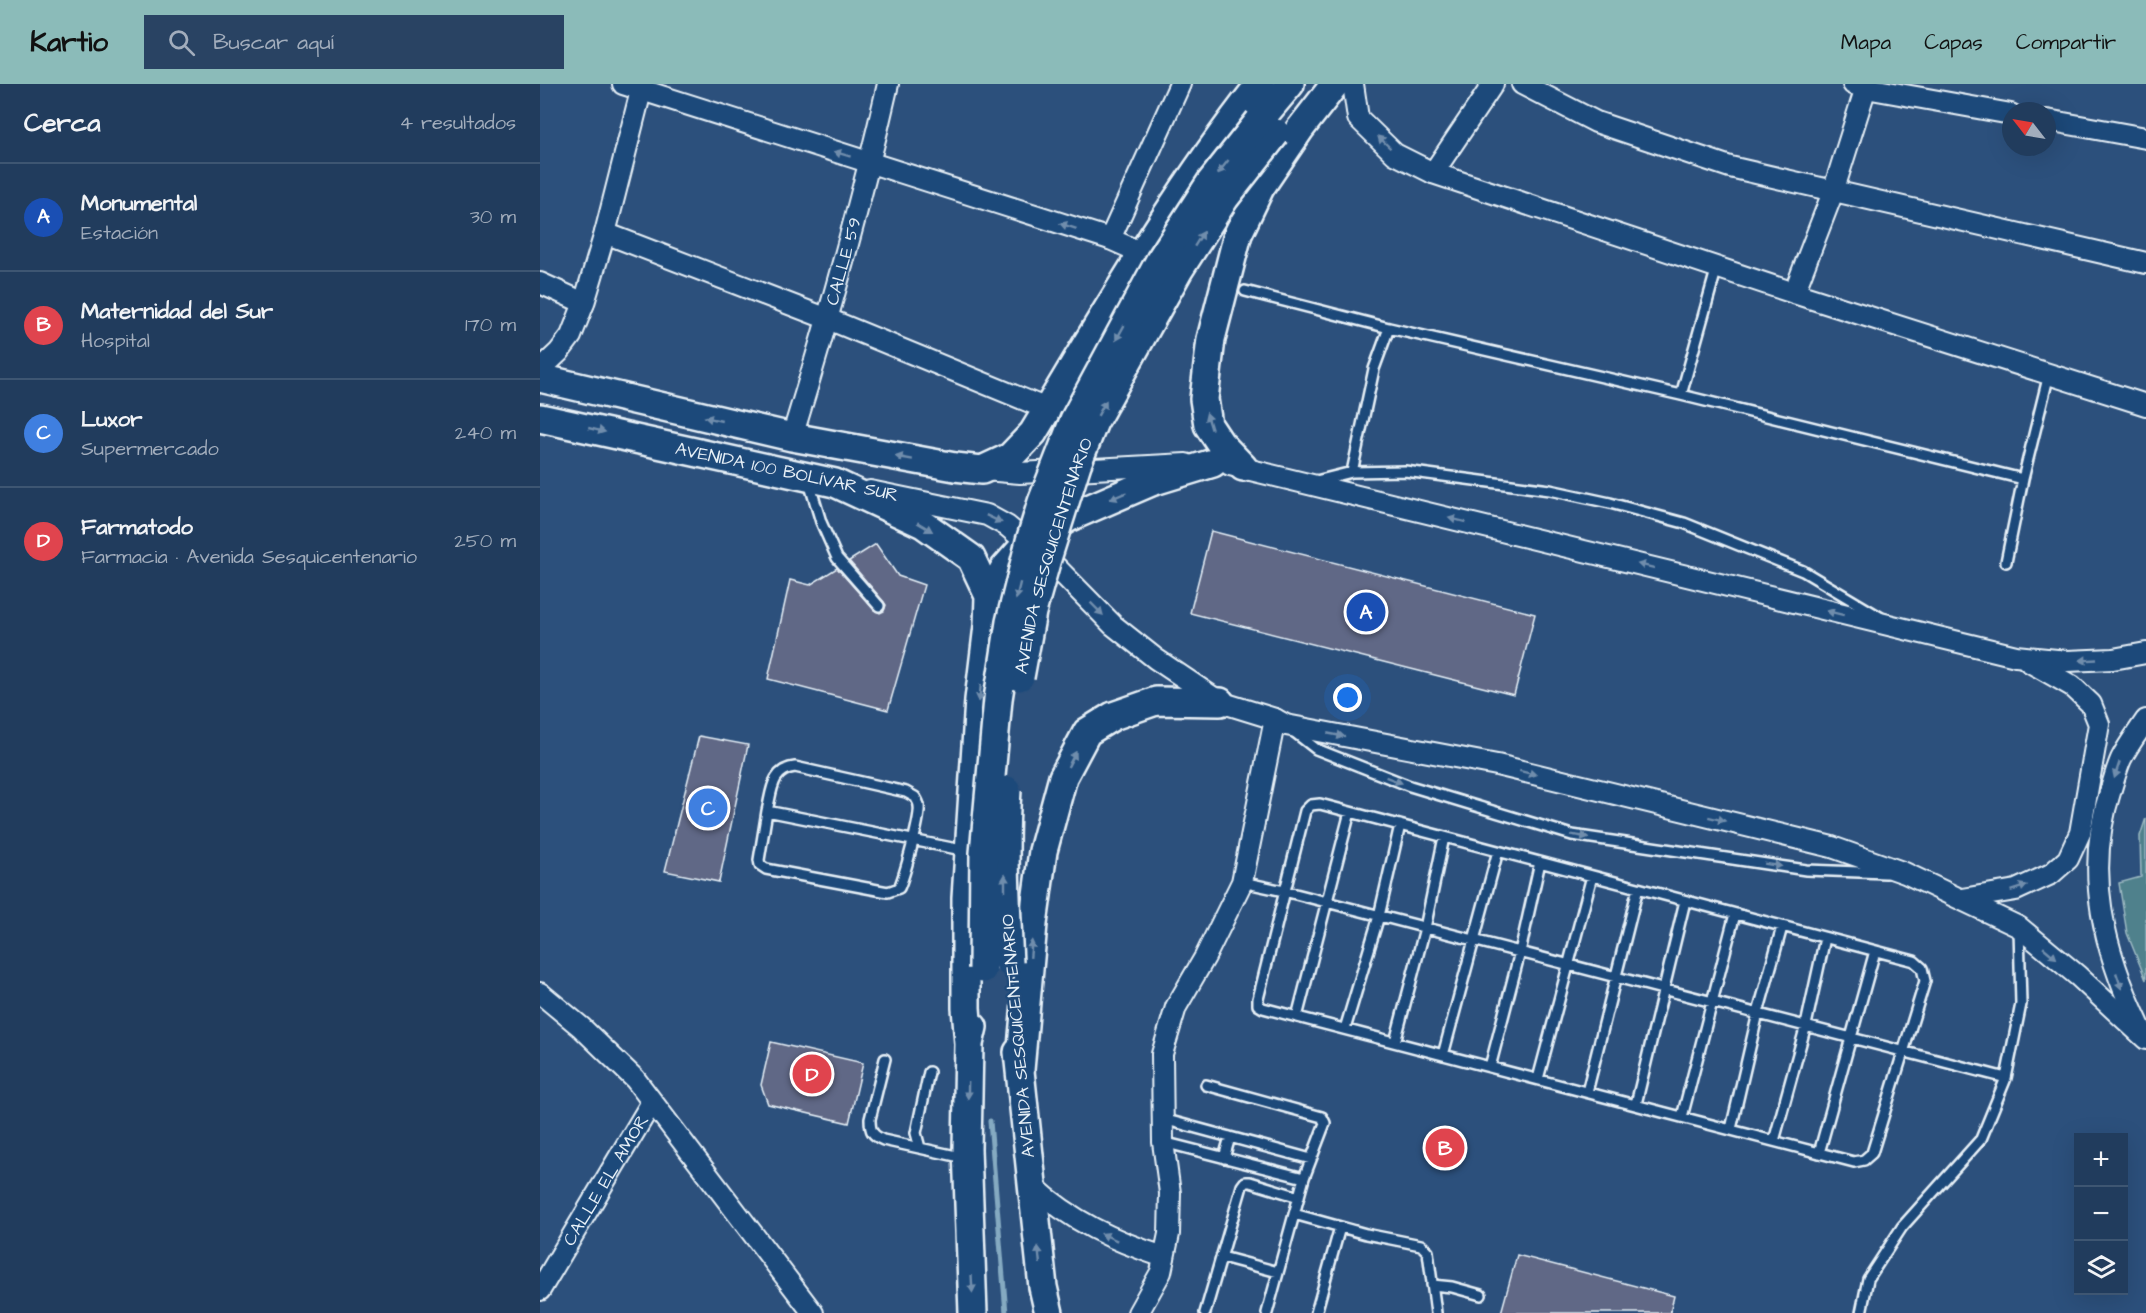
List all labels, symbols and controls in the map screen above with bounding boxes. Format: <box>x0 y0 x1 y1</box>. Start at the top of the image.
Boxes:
search box <box>144 15 564 69</box>
text: Kartio <box>30 23 108 62</box>
icon: search <box>165 26 198 59</box>
text: Buscar aquí <box>213 27 334 58</box>
text: Mapa <box>1841 28 1891 57</box>
text: Capas <box>1924 28 1983 57</box>
text: Compartir <box>2016 28 2116 57</box>
north arrow <box>2002 102 2056 156</box>
text: Cerca <box>24 105 101 141</box>
text: 4 resultados <box>399 109 516 137</box>
one-way arrow <box>1377 136 1391 150</box>
one-way arrow <box>833 149 851 158</box>
one-way arrow <box>1216 159 1229 175</box>
text: Monumental <box>81 188 197 219</box>
text: A <box>37 203 50 231</box>
text: 30 m <box>470 203 516 231</box>
street label: CALLE 59 <box>819 215 867 308</box>
text: Estación <box>81 219 158 247</box>
one-way arrow <box>1059 221 1077 230</box>
one-way arrow <box>1193 231 1204 247</box>
text: Maternidad del Sur <box>81 296 273 327</box>
text: B <box>36 311 51 339</box>
text: 170 m <box>465 311 516 339</box>
one-way arrow <box>1115 324 1125 341</box>
text: Hospital <box>81 327 150 355</box>
one-way arrow <box>1097 399 1107 416</box>
text: Luxor <box>81 404 142 435</box>
one-way arrow <box>1204 411 1213 429</box>
one-way arrow <box>703 413 722 423</box>
text: C <box>36 419 51 447</box>
text: 240 m <box>455 419 516 447</box>
one-way arrow <box>588 426 606 436</box>
street label: AVENIDA SESQUICENTENARIO <box>1008 434 1099 676</box>
text: Supermercado <box>81 435 219 463</box>
street label: AVENIDA 100 BOLÍVAR SUR <box>673 436 901 508</box>
one-way arrow <box>894 453 913 462</box>
one-way arrow <box>1109 491 1127 501</box>
text: Farmatodo <box>81 512 193 543</box>
one-way arrow <box>1447 514 1466 524</box>
one-way arrow <box>985 515 1002 524</box>
one-way arrow <box>917 521 933 532</box>
text: D <box>37 527 50 555</box>
text: 250 m <box>454 527 516 555</box>
text: Farmacia · Avenida Sesquicentenario <box>81 543 417 571</box>
one-way arrow <box>1637 561 1655 571</box>
one-way arrow <box>1012 582 1022 600</box>
pin: A <box>1346 590 1386 634</box>
one-way arrow <box>1089 601 1103 615</box>
one-way arrow <box>1826 607 1845 617</box>
one-way arrow <box>2078 656 2097 665</box>
one-way arrow <box>975 683 984 702</box>
your location <box>1333 683 1362 712</box>
one-way arrow <box>1327 731 1346 740</box>
one-way arrow <box>1068 751 1077 768</box>
one-way arrow <box>2112 761 2121 779</box>
one-way arrow <box>1518 768 1537 778</box>
one-way arrow <box>1385 775 1403 785</box>
pin: C <box>688 786 728 830</box>
one-way arrow <box>1708 814 1726 824</box>
one-way arrow <box>1571 831 1590 840</box>
one-way arrow <box>1764 860 1783 869</box>
one-way arrow <box>1001 874 1010 893</box>
one-way arrow <box>2010 883 2028 893</box>
street label: AVENIDA SESQUICENTENARIO <box>995 913 1041 1159</box>
one-way arrow <box>1026 939 1036 958</box>
one-way arrow <box>2042 947 2058 960</box>
one-way arrow <box>2115 972 2125 990</box>
pin: D <box>792 1052 832 1096</box>
one-way arrow <box>964 1080 973 1099</box>
street label: CALLE EL AMOR <box>557 1110 654 1250</box>
pin: B <box>1426 1126 1464 1170</box>
map controls <box>2074 1133 2128 1295</box>
button: + <box>2074 1133 2128 1187</box>
button: − <box>2074 1187 2128 1241</box>
one-way arrow <box>1100 1232 1118 1242</box>
button: layers <box>2074 1241 2128 1295</box>
one-way arrow <box>1035 1246 1044 1265</box>
one-way arrow <box>967 1275 976 1294</box>

